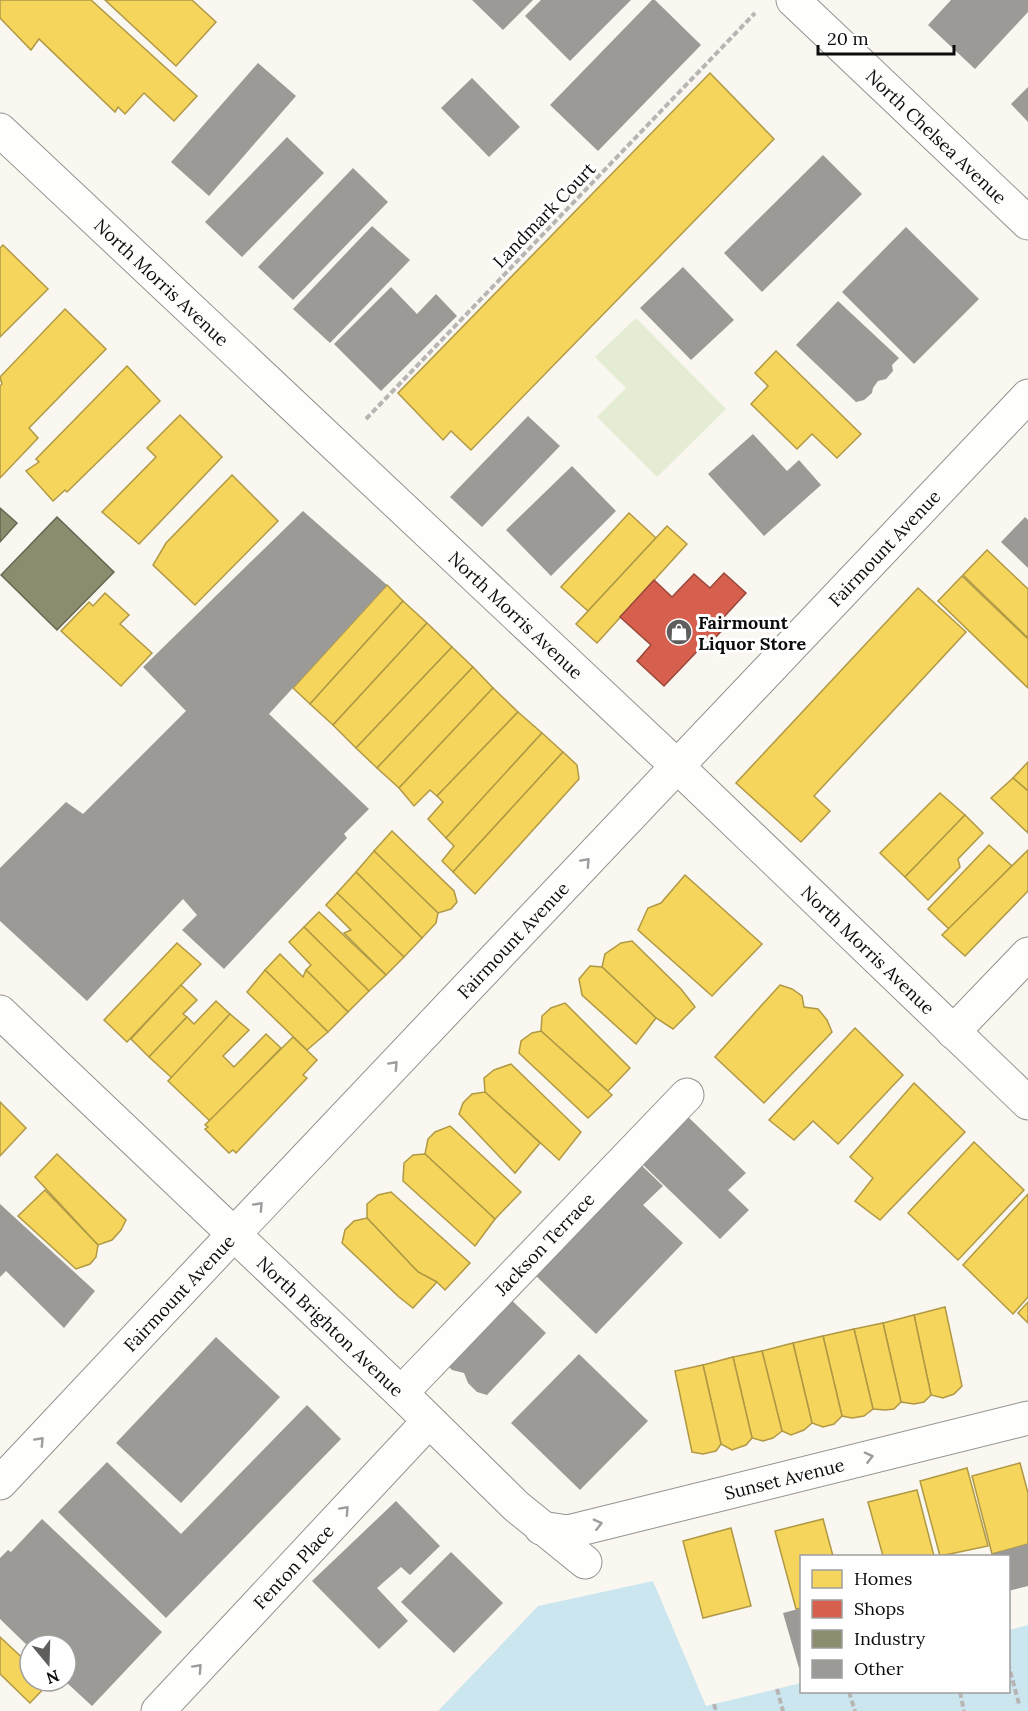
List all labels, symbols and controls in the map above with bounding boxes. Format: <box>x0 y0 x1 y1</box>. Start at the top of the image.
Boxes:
scale bar <box>818 18 954 56</box>
text: 20 m <box>827 27 869 50</box>
street label: North Chelsea Avenue <box>861 64 1012 209</box>
street label: Landmark Court <box>488 157 600 273</box>
street label: North Morris Avenue <box>90 213 234 351</box>
street label: Fairmount Avenue <box>823 484 945 611</box>
street label: North Morris Avenue <box>444 546 588 684</box>
place label: Fairmount Liquor Store <box>698 611 807 655</box>
shop icon: Fairmount Liquor Store <box>664 617 694 647</box>
one-way arrow <box>578 859 589 870</box>
street label: Fairmount Avenue <box>452 876 574 1003</box>
street label: North Morris Avenue <box>797 880 940 1019</box>
one-way arrow <box>386 1061 397 1072</box>
street label: Jackson Terrace <box>489 1187 599 1301</box>
one-way arrow <box>252 1203 263 1214</box>
street label: Fairmount Avenue <box>118 1229 239 1356</box>
street label: North Brighton Avenue <box>252 1251 409 1401</box>
one-way arrow <box>33 1437 44 1447</box>
street label: Sunset Avenue <box>722 1452 847 1504</box>
one-way arrow <box>864 1452 874 1465</box>
one-way arrow <box>338 1507 349 1517</box>
street label: Fenton Place <box>248 1519 338 1613</box>
one-way arrow <box>593 1519 603 1532</box>
legend <box>800 1555 1010 1693</box>
text: Homes <box>854 1567 912 1590</box>
text: Shops <box>854 1597 905 1620</box>
text: Industry <box>854 1627 926 1650</box>
north arrow <box>18 1633 78 1693</box>
text: Other <box>854 1657 904 1680</box>
one-way arrow <box>191 1665 202 1675</box>
text: N <box>44 1666 62 1689</box>

